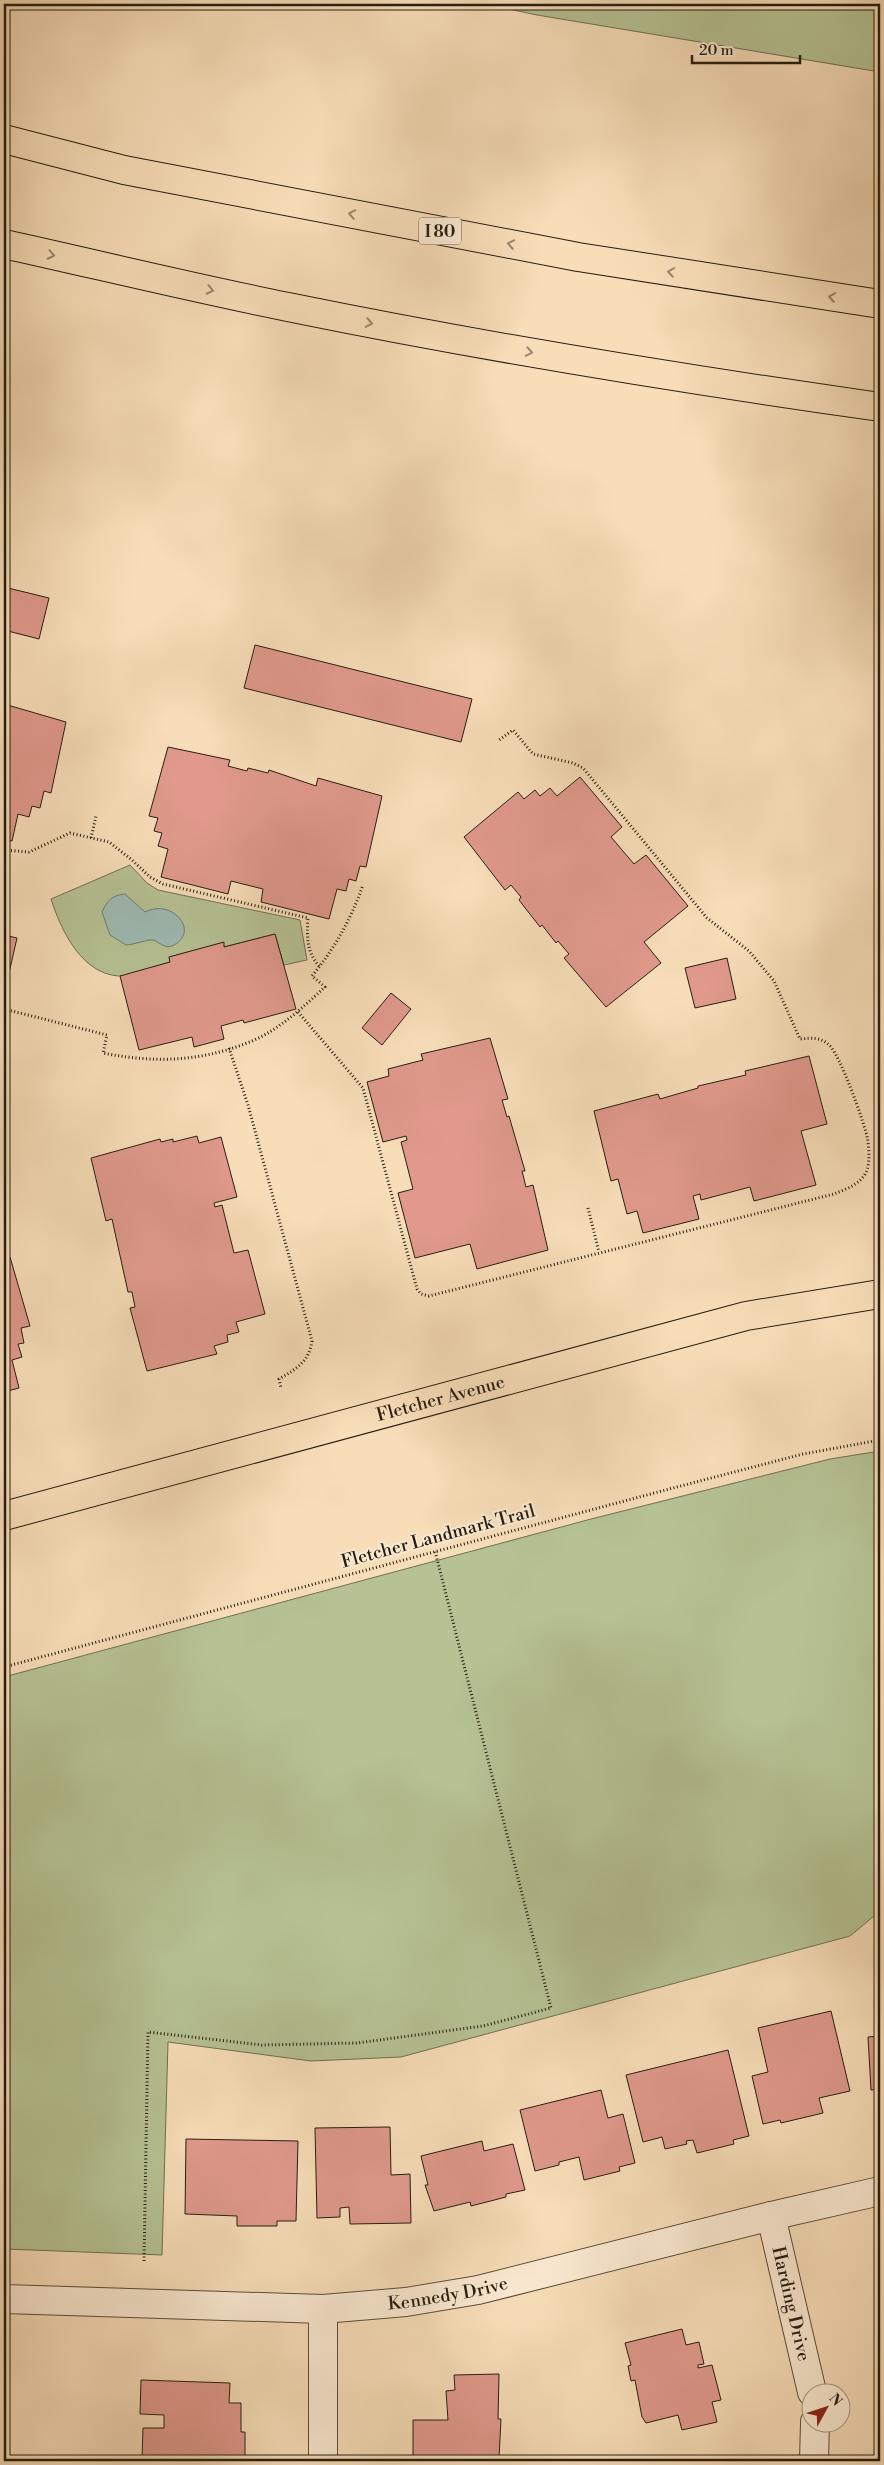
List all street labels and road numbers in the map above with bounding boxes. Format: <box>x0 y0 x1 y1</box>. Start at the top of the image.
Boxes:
road number: I 80 <box>419 218 461 245</box>
street label: Fletcher Avenue <box>374 1371 507 1427</box>
street label: Fletcher Landmark Trail <box>338 1499 538 1573</box>
street label: Harding Drive <box>766 2244 815 2363</box>
street label: Kennedy Drive <box>387 2272 510 2315</box>

